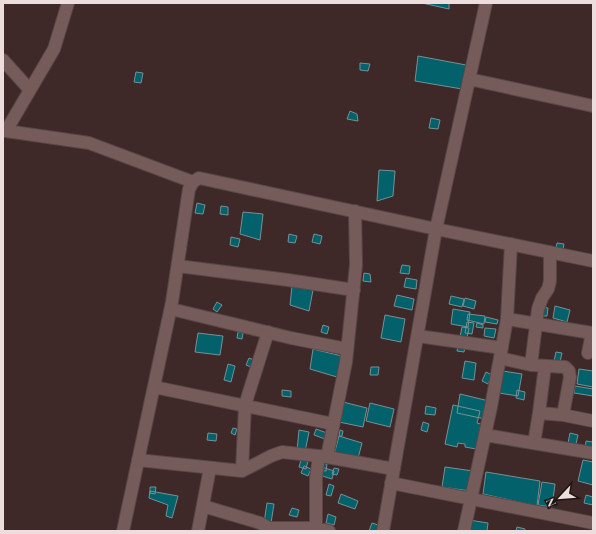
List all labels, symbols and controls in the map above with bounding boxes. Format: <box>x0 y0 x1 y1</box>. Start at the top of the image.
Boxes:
north arrow <box>540 478 580 518</box>
text: N <box>542 496 559 509</box>

